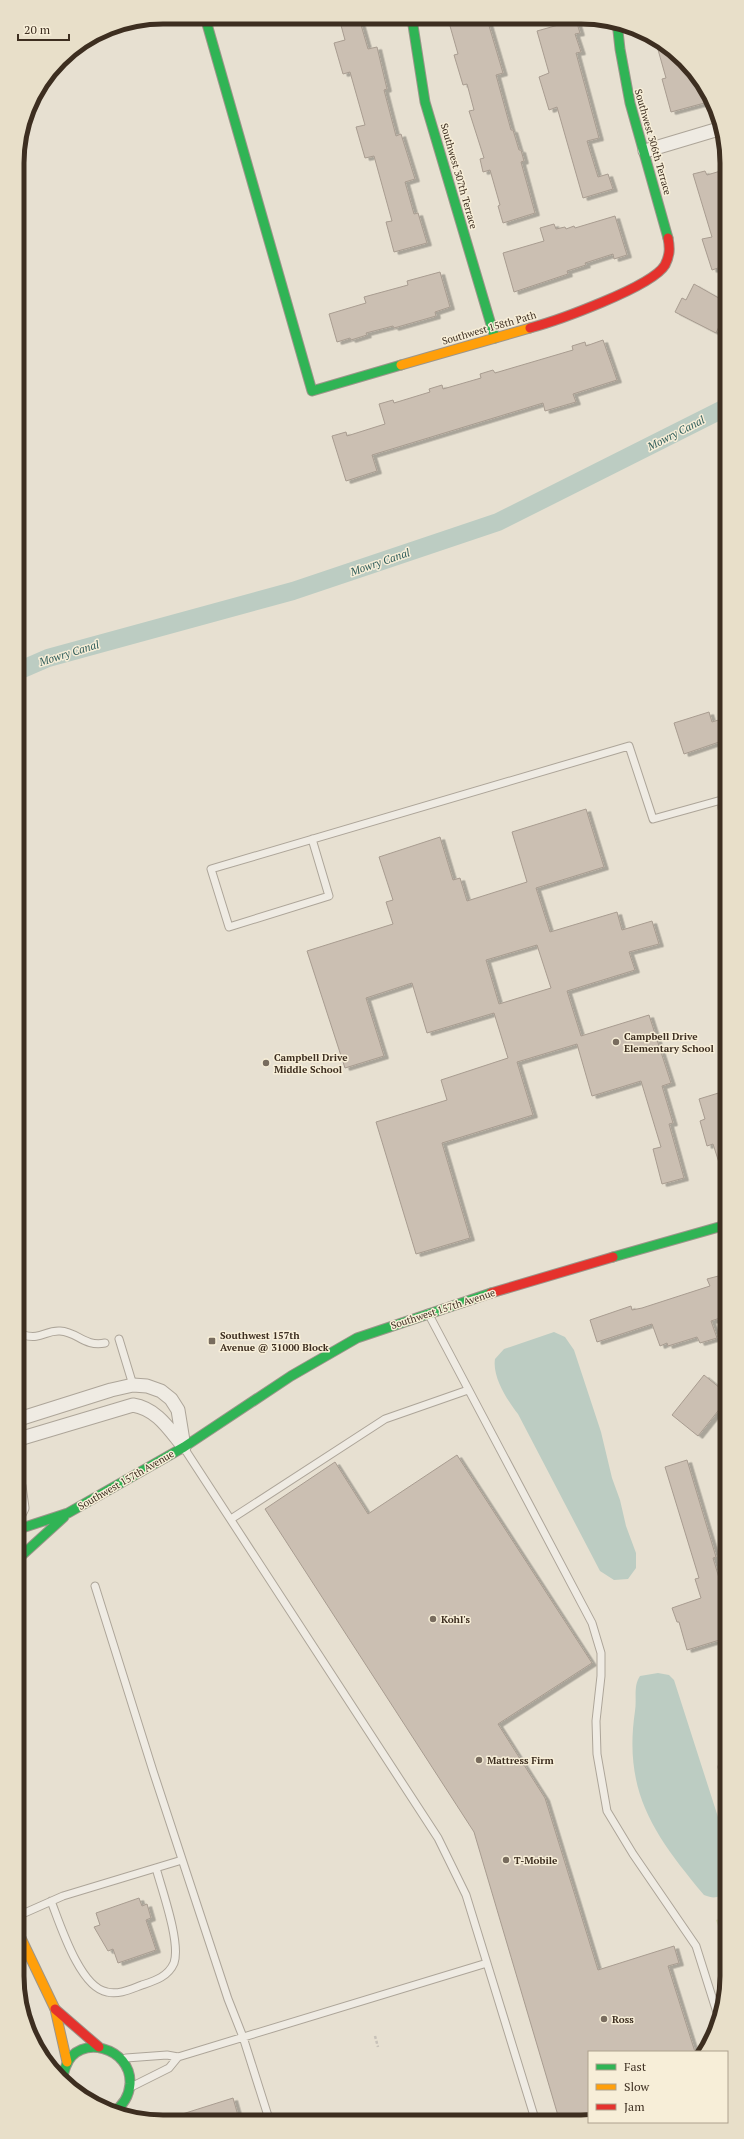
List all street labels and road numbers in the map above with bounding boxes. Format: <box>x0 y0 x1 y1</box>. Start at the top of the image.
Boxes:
street label: Southwest 306th Terrace <box>632 87 674 197</box>
street label: Southwest 307th Terrace <box>438 122 480 230</box>
street label: Southwest 158th Path <box>440 308 538 348</box>
street label: Southwest 157th Avenue <box>389 1286 497 1332</box>
street label: Southwest 157th Avenue <box>76 1447 176 1513</box>

